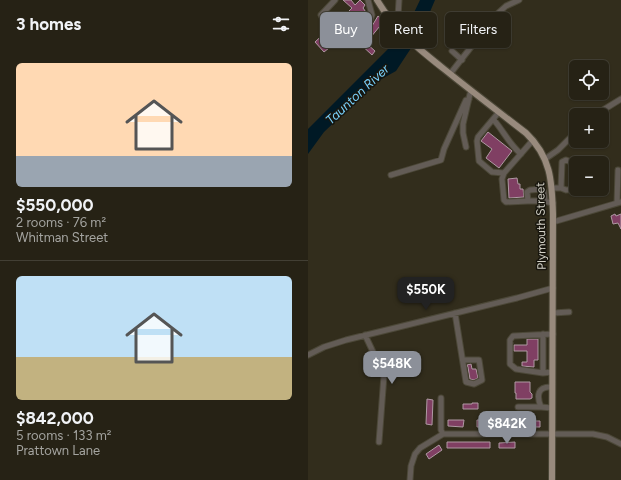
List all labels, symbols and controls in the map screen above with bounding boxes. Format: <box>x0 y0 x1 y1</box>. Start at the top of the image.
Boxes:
chip: Buy <box>320 12 372 48</box>
chip: Rent <box>380 12 437 48</box>
chip: Filters <box>445 12 511 48</box>
icon: filters <box>270 13 292 35</box>
text: 3 homes <box>16 14 81 34</box>
map controls <box>569 60 609 196</box>
button: locate <box>569 60 609 100</box>
water label: Taunton River <box>323 61 392 127</box>
icon: home <box>118 89 190 161</box>
button: + <box>569 108 609 148</box>
button: − <box>569 156 609 196</box>
street label: Plymouth Street <box>533 182 549 270</box>
text: $550,000 <box>16 195 94 215</box>
text: 2 rooms · 76 m² <box>16 215 106 230</box>
text: Whitman Street <box>16 230 108 245</box>
pin: $550K <box>398 277 454 311</box>
text: $550K <box>406 282 446 297</box>
icon: home <box>118 302 190 374</box>
pin: $548K <box>364 351 420 385</box>
text: $548K <box>372 356 412 371</box>
text: $842,000 <box>16 408 94 428</box>
pin: $842K <box>479 411 535 445</box>
text: $842K <box>487 416 527 431</box>
text: 5 rooms · 133 m² <box>16 428 112 443</box>
text: Prattown Lane <box>16 443 100 458</box>

